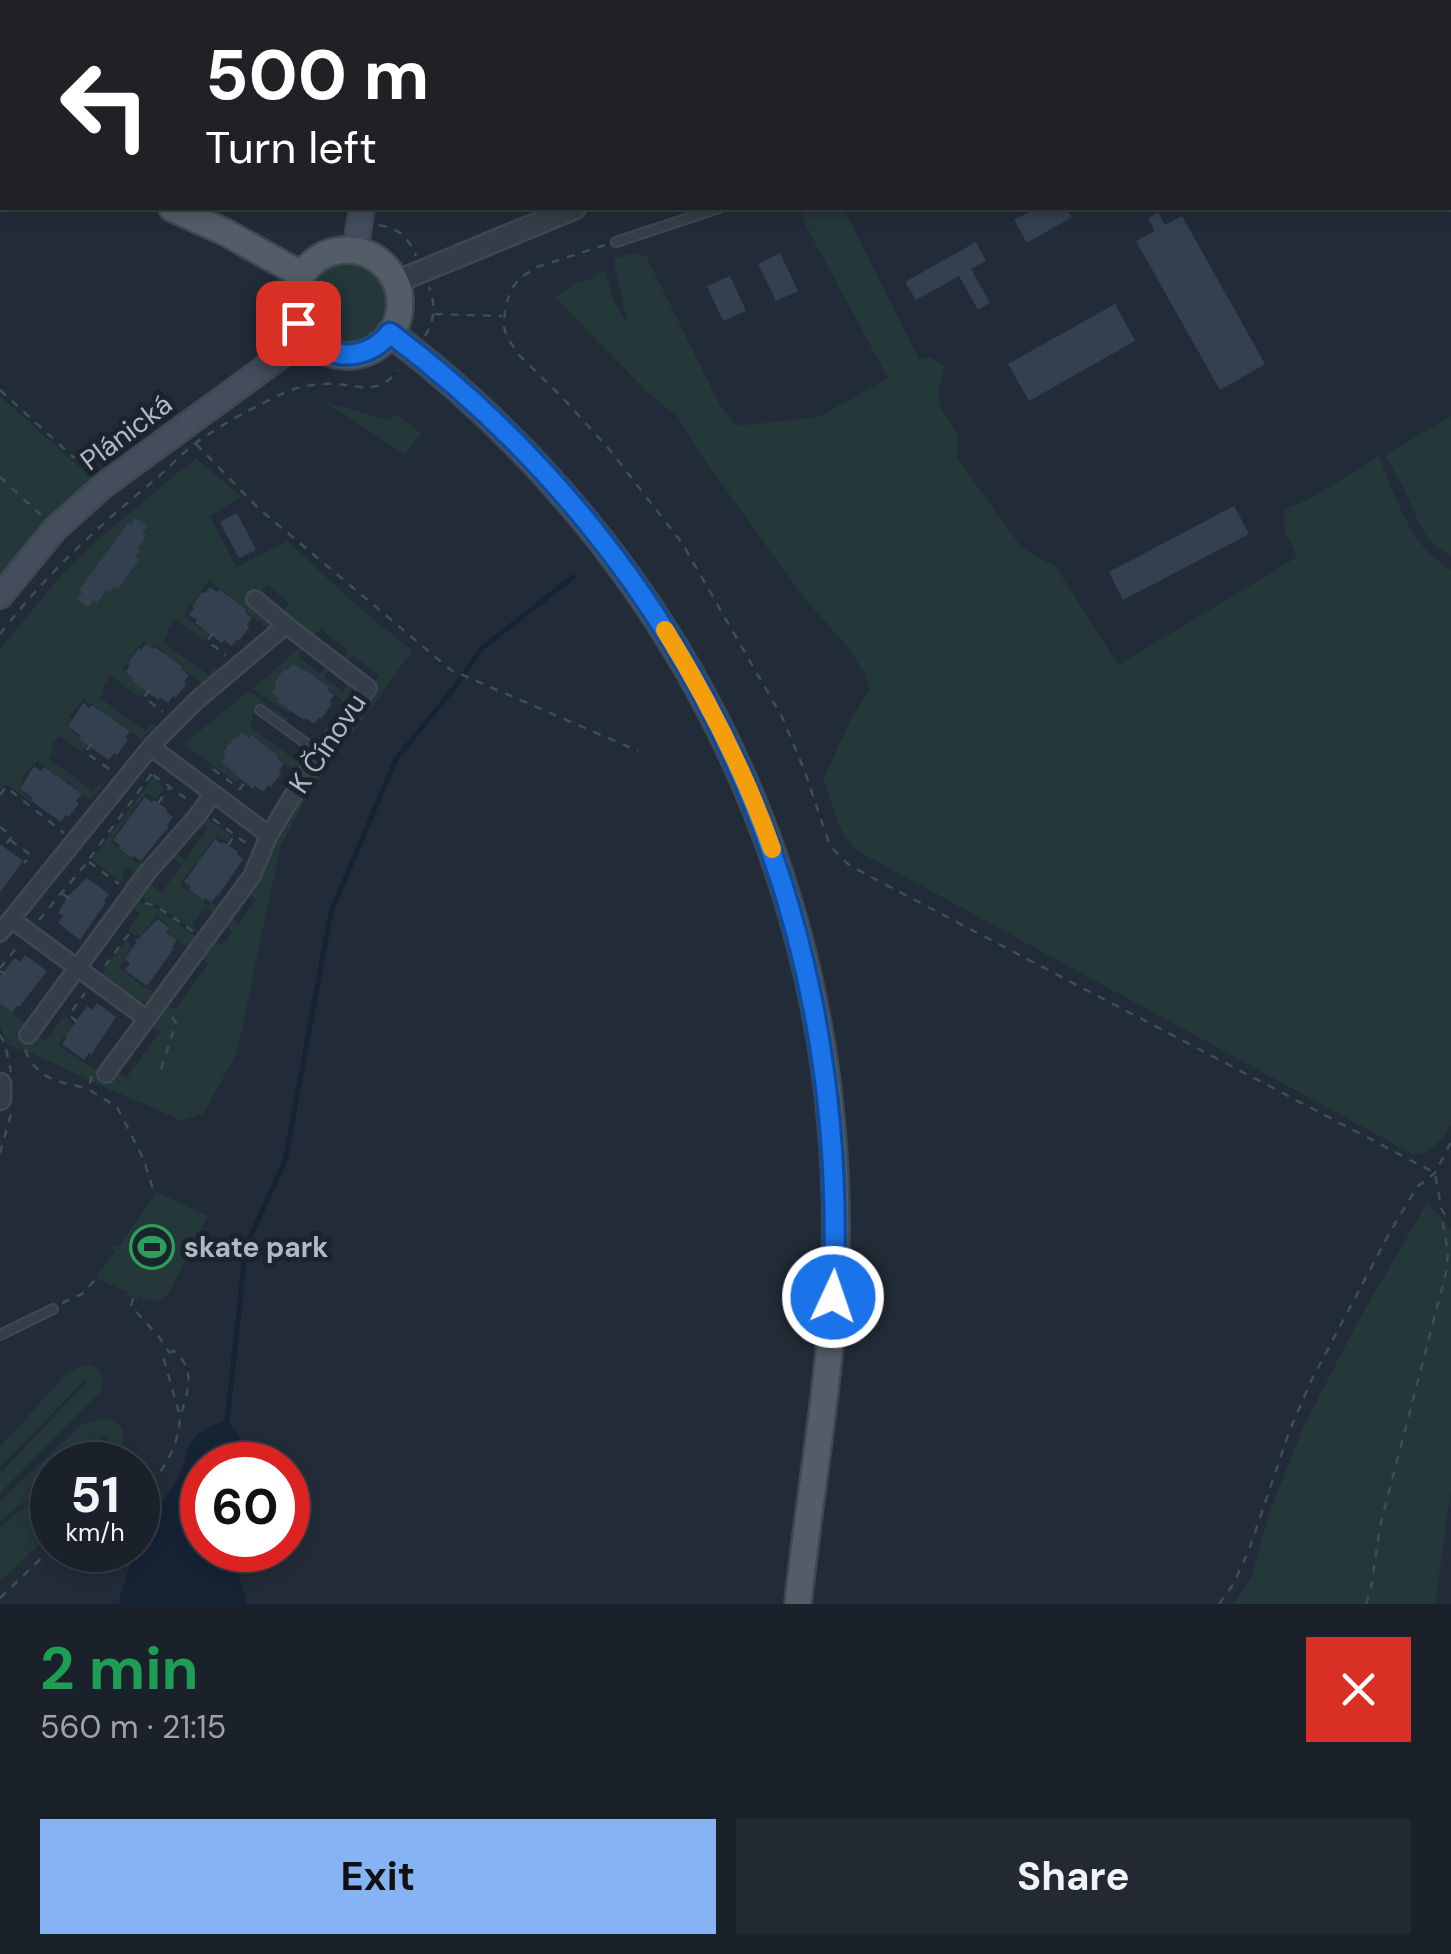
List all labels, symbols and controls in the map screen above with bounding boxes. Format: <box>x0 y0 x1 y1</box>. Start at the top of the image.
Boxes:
text: 500 m <box>205 30 429 121</box>
icon: left <box>40 40 170 170</box>
text: Turn left <box>205 118 377 177</box>
pin <box>256 281 341 366</box>
icon: arrive <box>271 296 326 351</box>
street label: Plánická <box>73 386 180 479</box>
street label: K Čínovu <box>281 686 374 800</box>
sports icon: skate park <box>129 1224 175 1270</box>
place label: skate park <box>184 1229 328 1266</box>
position arrow <box>781 1245 885 1349</box>
speed limit sign: 60 <box>180 1442 310 1572</box>
text: 51 <box>70 1462 120 1528</box>
text: km/h <box>65 1516 125 1549</box>
text: 2 min <box>40 1629 199 1708</box>
button: close <box>1306 1637 1411 1742</box>
text: 560 m · 21:15 <box>40 1706 226 1748</box>
button: Exit <box>40 1819 716 1934</box>
button: Share <box>736 1819 1411 1934</box>

